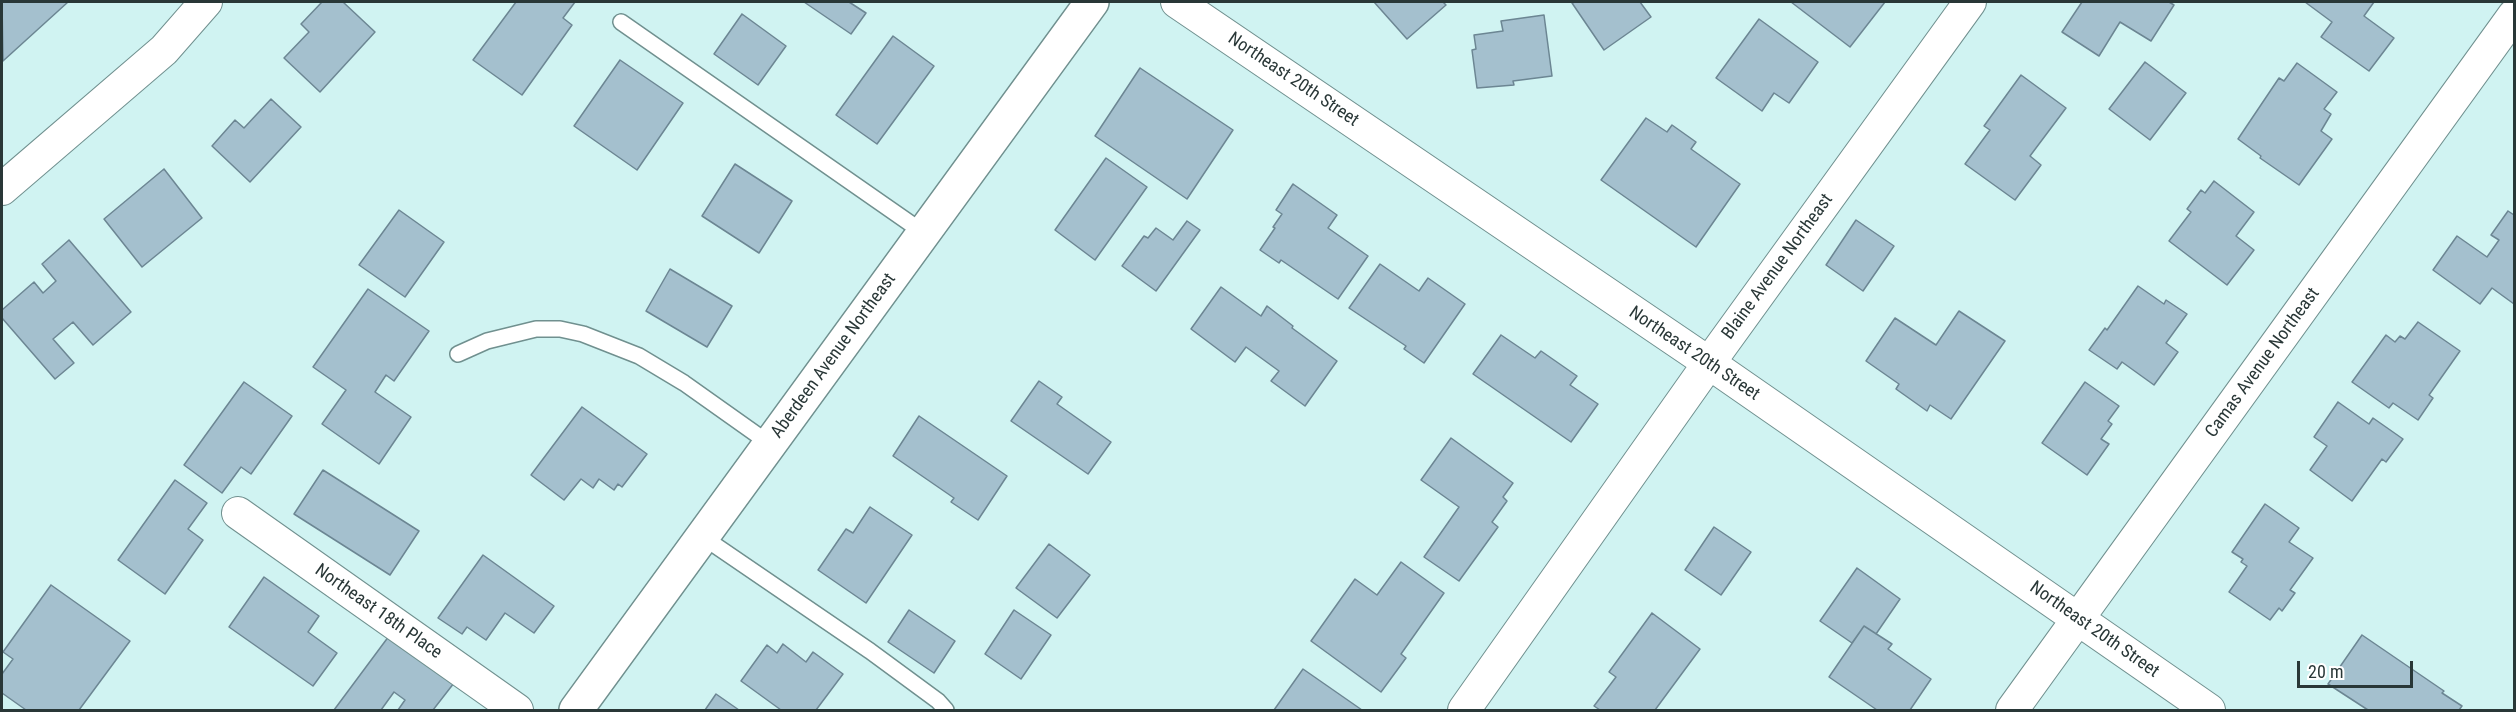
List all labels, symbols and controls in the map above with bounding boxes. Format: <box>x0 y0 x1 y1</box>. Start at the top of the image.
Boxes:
street label: Northeast 20th Street <box>1224 28 1362 132</box>
street label: Blaine Avenue Northeast <box>1718 190 1838 344</box>
street label: Aberdeen Avenue Northeast <box>767 269 901 443</box>
street label: Camas Avenue Northeast <box>2201 284 2325 442</box>
street label: Northeast 20th Street <box>1625 302 1763 406</box>
street label: Northeast 18th Place <box>310 560 446 664</box>
street label: Northeast 20th Street <box>2025 577 2163 683</box>
scale bar <box>2300 649 2416 687</box>
text: 20 m <box>2308 661 2343 682</box>

